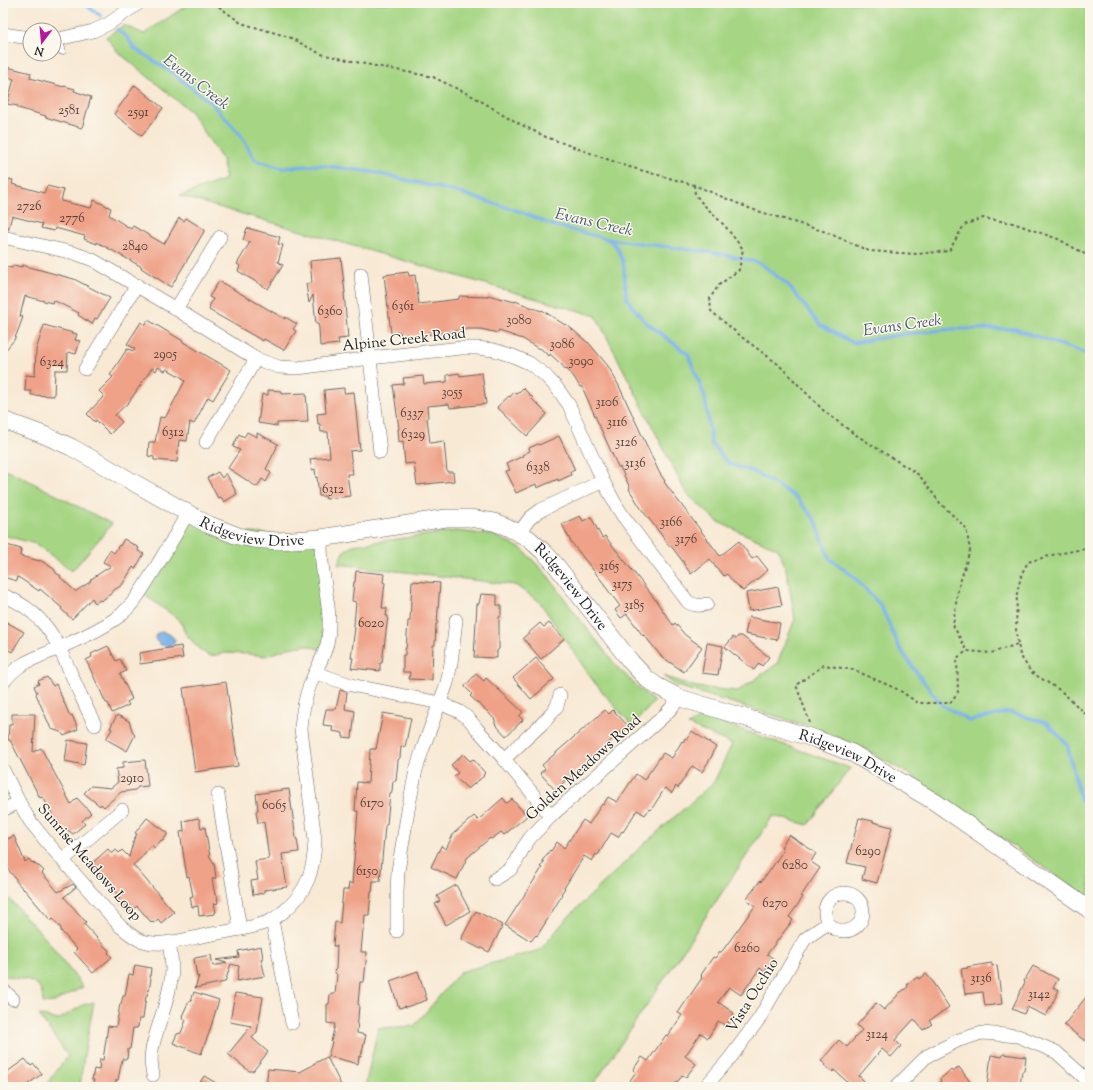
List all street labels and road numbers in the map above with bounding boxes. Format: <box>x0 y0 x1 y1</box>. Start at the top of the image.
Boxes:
street label: Alpine Creek Road <box>341 324 468 357</box>
street label: Ridgeview Drive <box>195 513 305 553</box>
street label: Ridgeview Drive <box>529 539 612 635</box>
street label: Golden Meadows Road <box>522 710 647 826</box>
street label: Ridgeview Drive <box>796 725 900 789</box>
street label: Sunrise Meadows Loop <box>32 800 146 926</box>
street label: Vista Occhio <box>722 955 784 1037</box>

